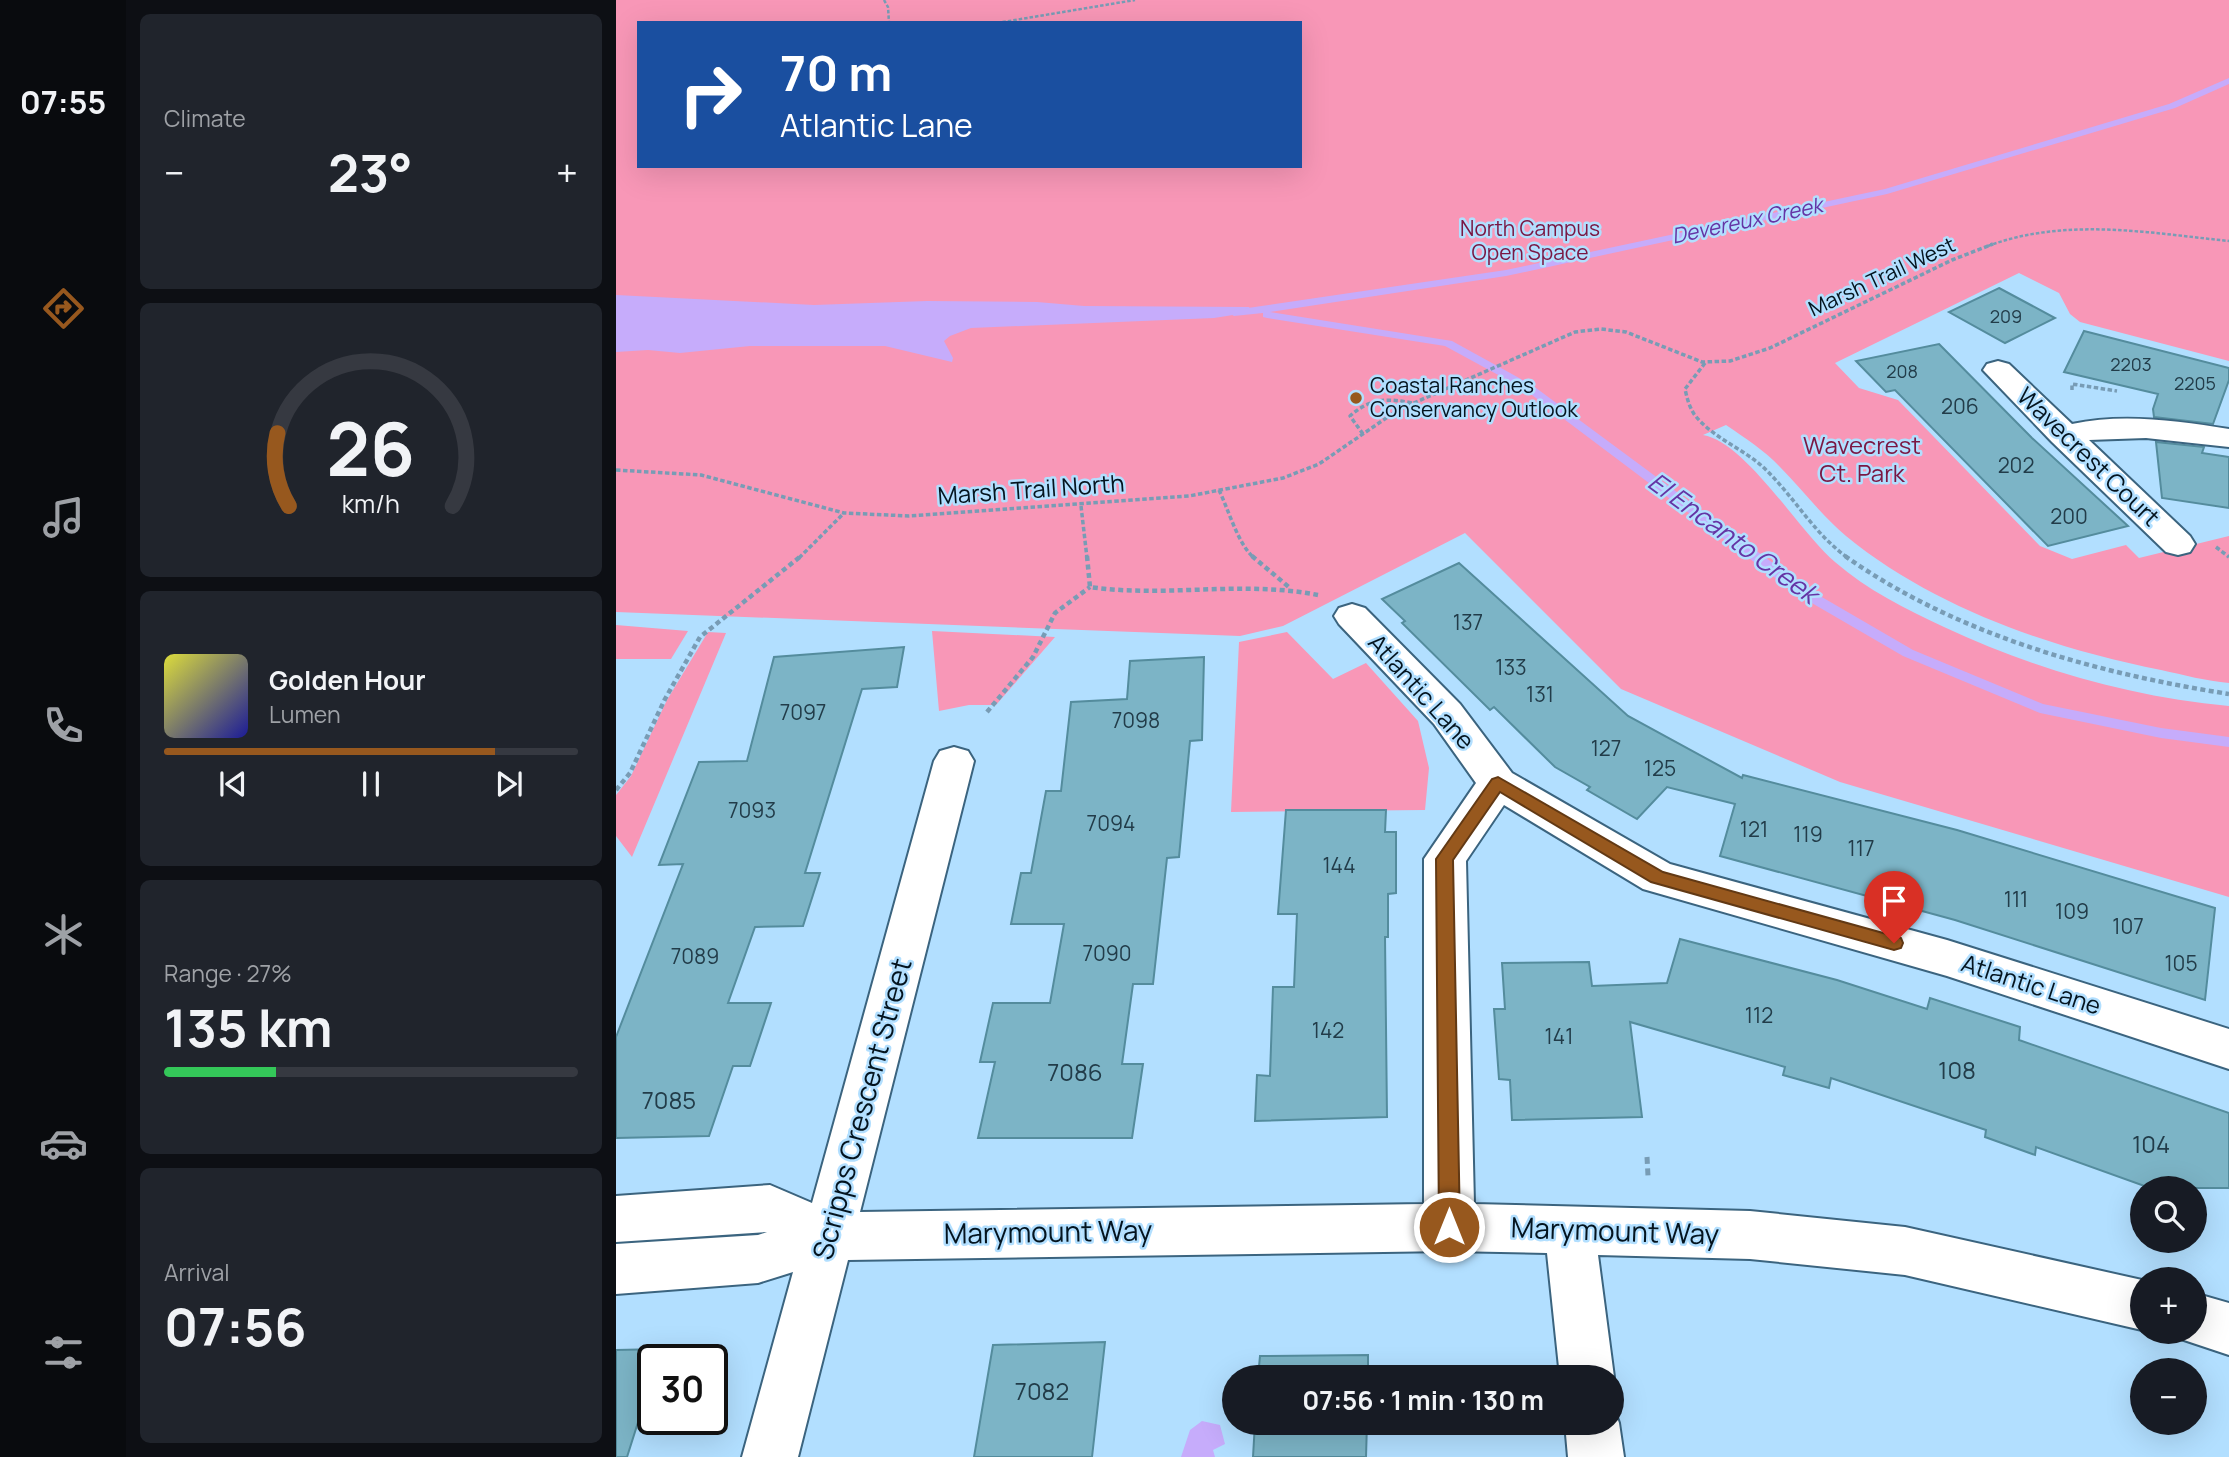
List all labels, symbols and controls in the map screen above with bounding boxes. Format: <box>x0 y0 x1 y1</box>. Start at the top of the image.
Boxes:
text: 70 m <box>780 39 892 106</box>
icon: right <box>665 49 756 140</box>
text: 07:55 <box>20 80 106 124</box>
text: Climate <box>164 102 246 134</box>
text: Atlantic Lane <box>780 103 973 147</box>
text: 23° <box>328 137 413 208</box>
text: − <box>164 146 185 198</box>
text: + <box>556 146 578 198</box>
water label: Devereux Creek <box>1669 190 1827 250</box>
park label: North Campus Open Space <box>1460 214 1600 266</box>
street label: Marsh Trail West <box>1804 230 1959 322</box>
icon: directions <box>39 284 88 333</box>
house number: 209 <box>1990 304 2022 328</box>
house number: 2203 <box>2110 352 2152 376</box>
house number: 208 <box>1886 359 1918 383</box>
place label: Coastal Ranches Conservancy Outlook <box>1370 371 1578 423</box>
house number: 2205 <box>2174 371 2216 395</box>
street label: Wavecrest Court <box>2010 379 2168 533</box>
marker: Coastal Ranches Conservancy Outlook <box>1348 390 1364 406</box>
house number: 206 <box>1941 392 1979 420</box>
text: 26 <box>327 398 415 498</box>
park label: Wavecrest Ct. Park <box>1803 428 1921 489</box>
house number: 202 <box>1998 451 2034 479</box>
water label: El Encanto Creek <box>1641 463 1829 614</box>
street label: Marsh Trail North <box>936 466 1125 511</box>
text: km/h <box>342 486 400 521</box>
icon: music <box>39 493 88 542</box>
house number: 200 <box>2050 502 2088 530</box>
house number: 137 <box>1453 608 1483 636</box>
street label: Atlantic Lane <box>1361 626 1483 756</box>
house number: 133 <box>1495 653 1527 681</box>
text: Golden Hour <box>269 662 426 698</box>
house number: 131 <box>1526 680 1554 708</box>
text: Lumen <box>269 698 341 730</box>
house number: 7097 <box>780 698 826 726</box>
icon: phone <box>39 701 88 750</box>
house number: 7098 <box>1112 706 1160 734</box>
house number: 127 <box>1591 734 1621 762</box>
house number: 125 <box>1644 754 1676 782</box>
icon: previous <box>214 765 252 803</box>
icon: pause <box>352 765 390 803</box>
icon: next <box>490 765 528 803</box>
house number: 7093 <box>728 796 776 824</box>
house number: 7094 <box>1087 809 1135 837</box>
house number: 121 <box>1740 815 1768 843</box>
house number: 119 <box>1793 820 1823 848</box>
house number: 117 <box>1848 834 1874 862</box>
house number: 144 <box>1322 851 1356 879</box>
pin <box>1864 871 1924 943</box>
icon: arrive <box>1875 882 1913 920</box>
house number: 111 <box>2004 885 2028 913</box>
house number: 109 <box>2055 897 2089 925</box>
icon: climate <box>39 910 88 959</box>
house number: 107 <box>2112 912 2144 940</box>
house number: 7090 <box>1082 939 1132 967</box>
house number: 7089 <box>671 942 719 970</box>
street label: Atlantic Lane <box>1958 946 2105 1022</box>
house number: 105 <box>2164 949 2198 977</box>
street label: Scripps Crescent Street <box>803 954 920 1264</box>
text: Range · 27% <box>164 957 292 989</box>
text: 135 km <box>164 992 333 1063</box>
house number: 112 <box>1745 1001 1773 1029</box>
house number: 142 <box>1312 1016 1344 1044</box>
house number: 141 <box>1545 1022 1573 1050</box>
house number: 108 <box>1938 1053 1976 1086</box>
house number: 7086 <box>1047 1055 1103 1088</box>
house number: 7085 <box>642 1083 696 1116</box>
icon: car <box>39 1119 88 1168</box>
house number: 104 <box>2132 1127 2170 1160</box>
map controls <box>2130 1176 2207 1435</box>
button: search <box>2130 1176 2207 1253</box>
position arrow <box>1412 1190 1486 1264</box>
street label: Marymount Way <box>1510 1207 1720 1253</box>
street label: Marymount Way <box>943 1210 1153 1252</box>
text: Arrival <box>164 1256 230 1288</box>
button: + <box>2130 1267 2207 1344</box>
text: 07:56 <box>164 1291 307 1362</box>
icon: filters <box>39 1328 88 1377</box>
speed limit sign: 30 <box>637 1344 728 1435</box>
button: − <box>2130 1358 2207 1435</box>
house number: 7082 <box>1015 1374 1069 1407</box>
text: 07:56 · 1 min · 130 m <box>1302 1382 1544 1418</box>

